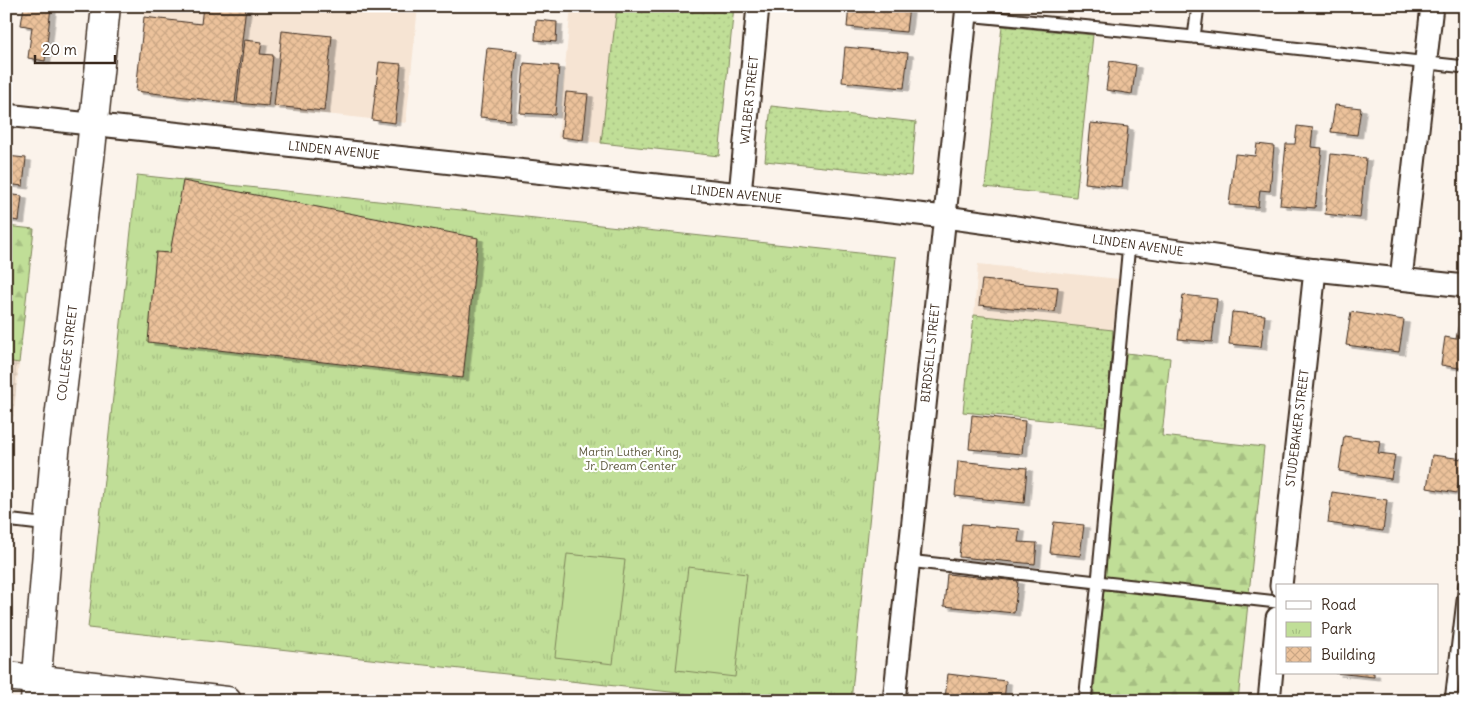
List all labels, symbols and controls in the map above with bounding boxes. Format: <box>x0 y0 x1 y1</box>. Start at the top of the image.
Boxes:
scale bar <box>35 32 115 64</box>
text: 20 m <box>42 40 77 59</box>
street label: WILBER STREET <box>737 55 761 145</box>
street label: LINDEN AVENUE <box>287 138 381 162</box>
street label: LINDEN AVENUE <box>689 182 783 206</box>
street label: LINDEN AVENUE <box>1091 231 1185 259</box>
street label: BIRDSELL STREET <box>917 303 943 403</box>
street label: COLLEGE STREET <box>54 304 80 402</box>
street label: STUDEBAKER STREET <box>1282 368 1312 488</box>
park label: Martin Luther King, Jr. Dream Center <box>579 444 681 473</box>
legend <box>1276 584 1438 674</box>
text: Road <box>1321 595 1356 614</box>
text: Park <box>1321 619 1352 638</box>
text: Building <box>1321 645 1376 664</box>

